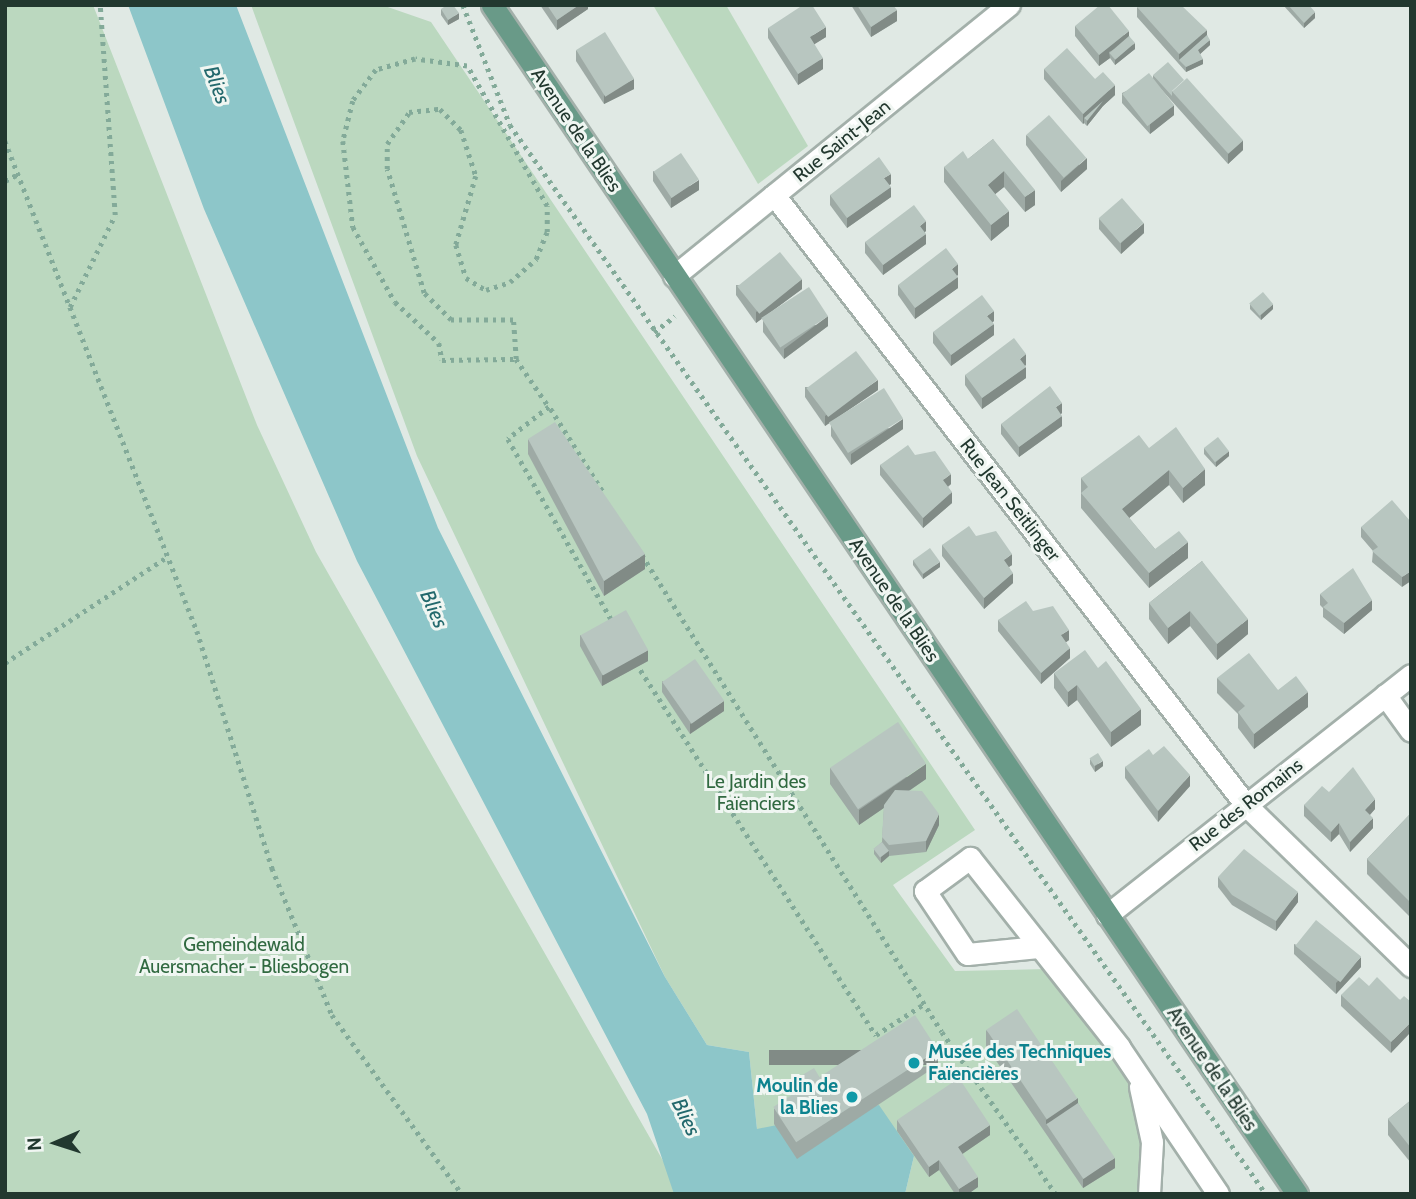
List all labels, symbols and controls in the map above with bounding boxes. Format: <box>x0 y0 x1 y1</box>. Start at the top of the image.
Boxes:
water label: Blies <box>198 62 236 108</box>
street label: Avenue de la Blies <box>526 64 626 196</box>
street label: Rue Saint-Jean <box>789 95 895 187</box>
street label: Rue Jean Seitlinger <box>955 434 1065 566</box>
street label: Avenue de la Blies <box>844 534 944 666</box>
water label: Blies <box>415 586 453 632</box>
street label: Rue des Romains <box>1185 754 1307 856</box>
park label: Le Jardin des Faïenciers <box>706 771 806 815</box>
park label: Gemeindewald Auersmacher - Bliesbogen <box>139 934 349 978</box>
street label: Avenue de la Blies <box>1162 1003 1262 1135</box>
place label: Musée des Techniques Faïencières <box>928 1041 1111 1085</box>
marker: Musée des Techniques Faïencières <box>906 1055 922 1071</box>
place label: Moulin de la Blies <box>756 1075 838 1119</box>
marker: Moulin de la Blies <box>844 1089 860 1105</box>
water label: Blies <box>666 1094 706 1140</box>
north arrow <box>21 1108 91 1178</box>
text: N <box>23 1137 46 1151</box>

